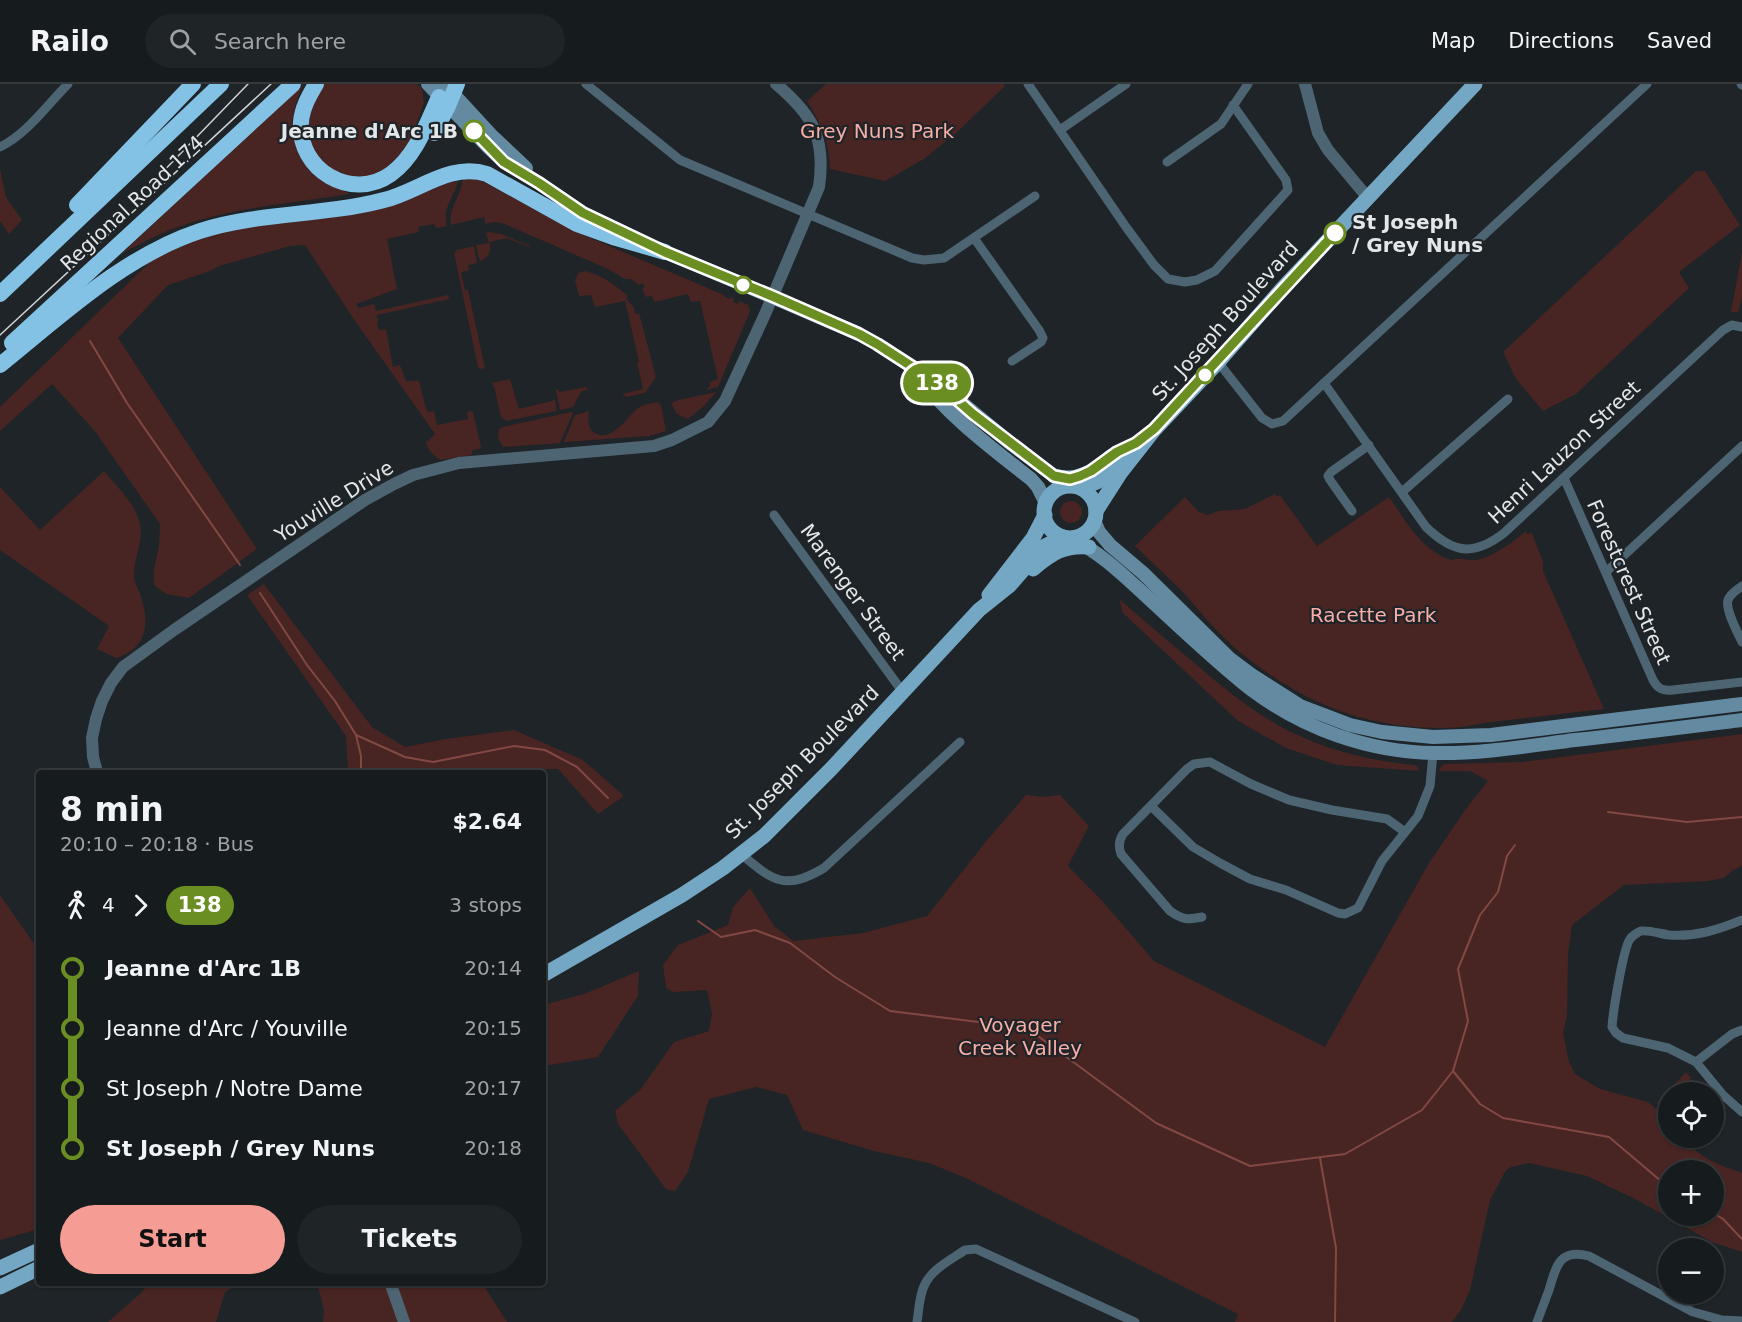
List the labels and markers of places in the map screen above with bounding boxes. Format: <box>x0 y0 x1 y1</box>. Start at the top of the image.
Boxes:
place label: Jeanne d'Arc 1B <box>279 119 458 143</box>
marker: Jeanne d'Arc 1B <box>463 120 485 142</box>
place label: St Joseph / Grey Nuns <box>1352 210 1483 257</box>
marker: St Joseph / Grey Nuns <box>1324 222 1346 244</box>
unlabelled marker <box>734 276 752 294</box>
unlabelled marker <box>1196 366 1214 384</box>

